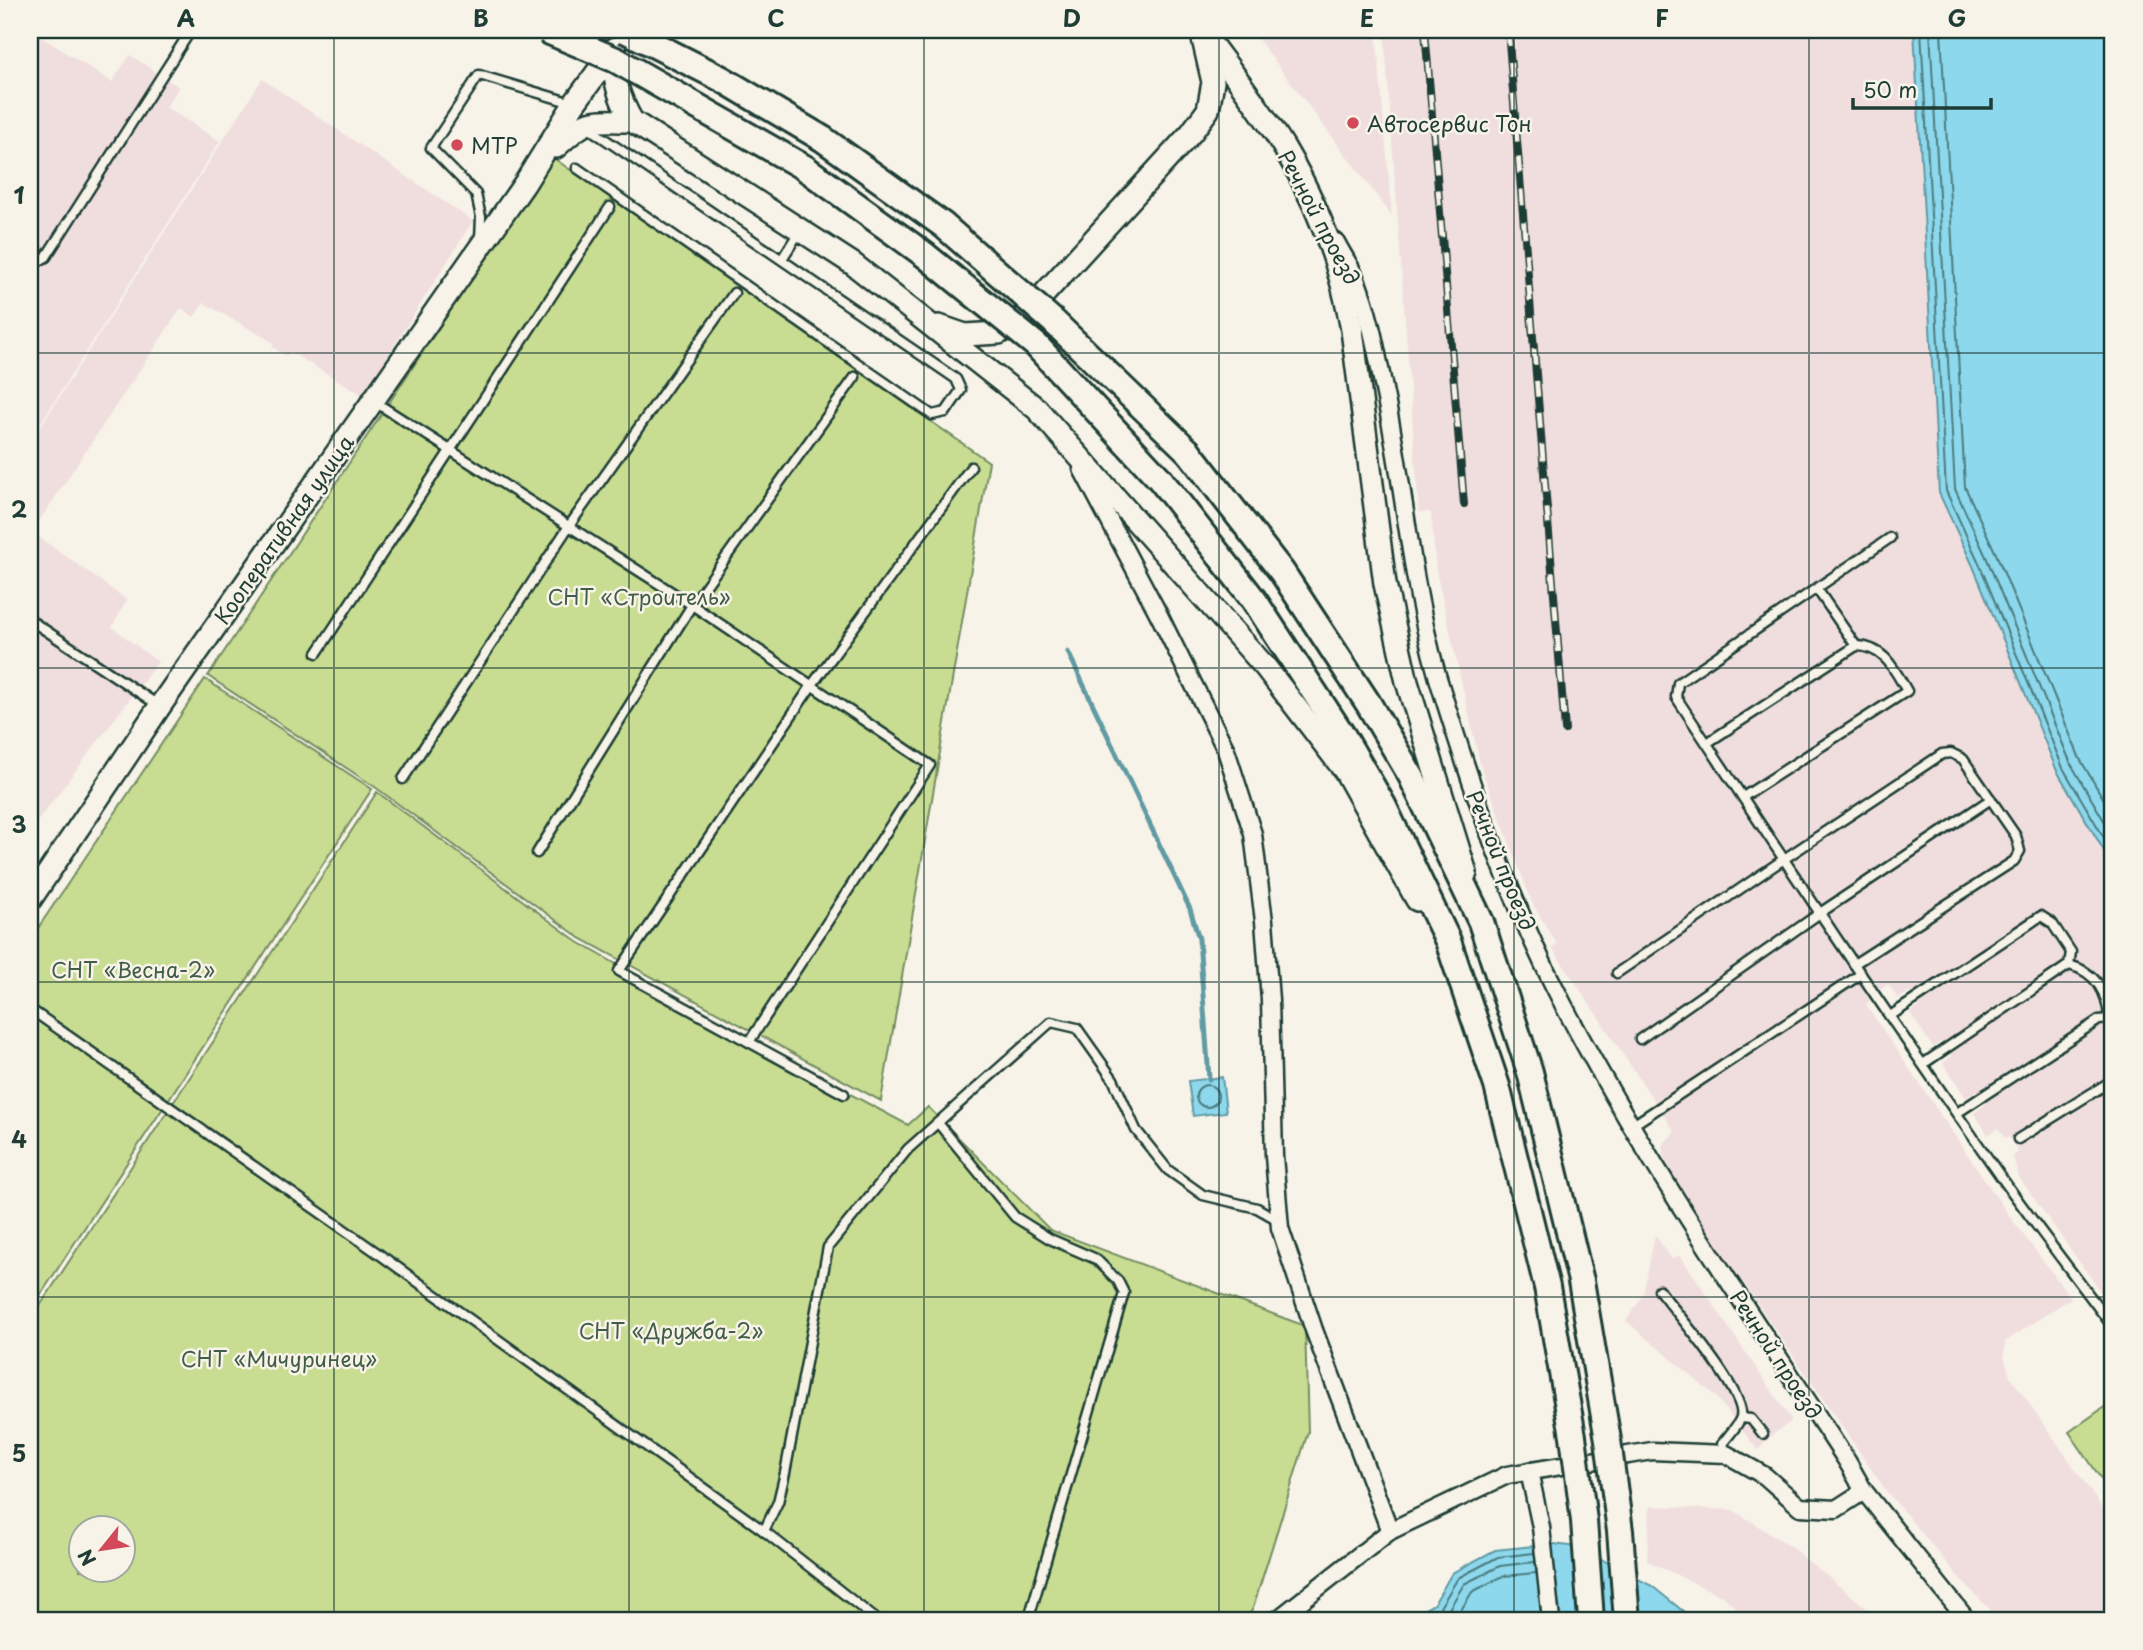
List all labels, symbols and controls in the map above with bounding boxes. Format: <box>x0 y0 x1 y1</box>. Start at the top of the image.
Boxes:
text: A <box>177 0 195 35</box>
text: B <box>473 0 489 35</box>
text: C <box>767 0 785 35</box>
text: D <box>1063 0 1081 35</box>
text: E <box>1360 0 1374 35</box>
text: F <box>1655 0 1669 35</box>
text: G <box>1948 0 1966 35</box>
scale bar <box>1853 66 1991 110</box>
text: 50 m <box>1863 73 1917 105</box>
place label: Автосервис Тон <box>1367 107 1532 139</box>
marker: Автосервис Тон <box>1345 115 1361 131</box>
place label: МТР <box>471 129 518 161</box>
marker: МТР <box>449 137 465 153</box>
street label: Речной проезд <box>1271 144 1369 290</box>
text: 1 <box>14 177 25 212</box>
street label: Кооперативная улица <box>205 427 361 630</box>
text: 2 <box>11 491 27 526</box>
park label: СНТ «Строитель» <box>548 580 731 612</box>
street label: Речной проезд <box>1459 785 1545 935</box>
text: 3 <box>11 806 27 841</box>
park label: СНТ «Весна-2» <box>51 953 215 985</box>
text: 4 <box>11 1121 27 1156</box>
street label: Речной проезд <box>1723 1283 1831 1425</box>
park label: СНТ «Дружба-2» <box>579 1314 763 1346</box>
park label: СНТ «Мичуринец» <box>181 1342 377 1374</box>
text: 5 <box>12 1435 26 1470</box>
north arrow <box>66 1514 136 1584</box>
text: N <box>71 1544 102 1572</box>

